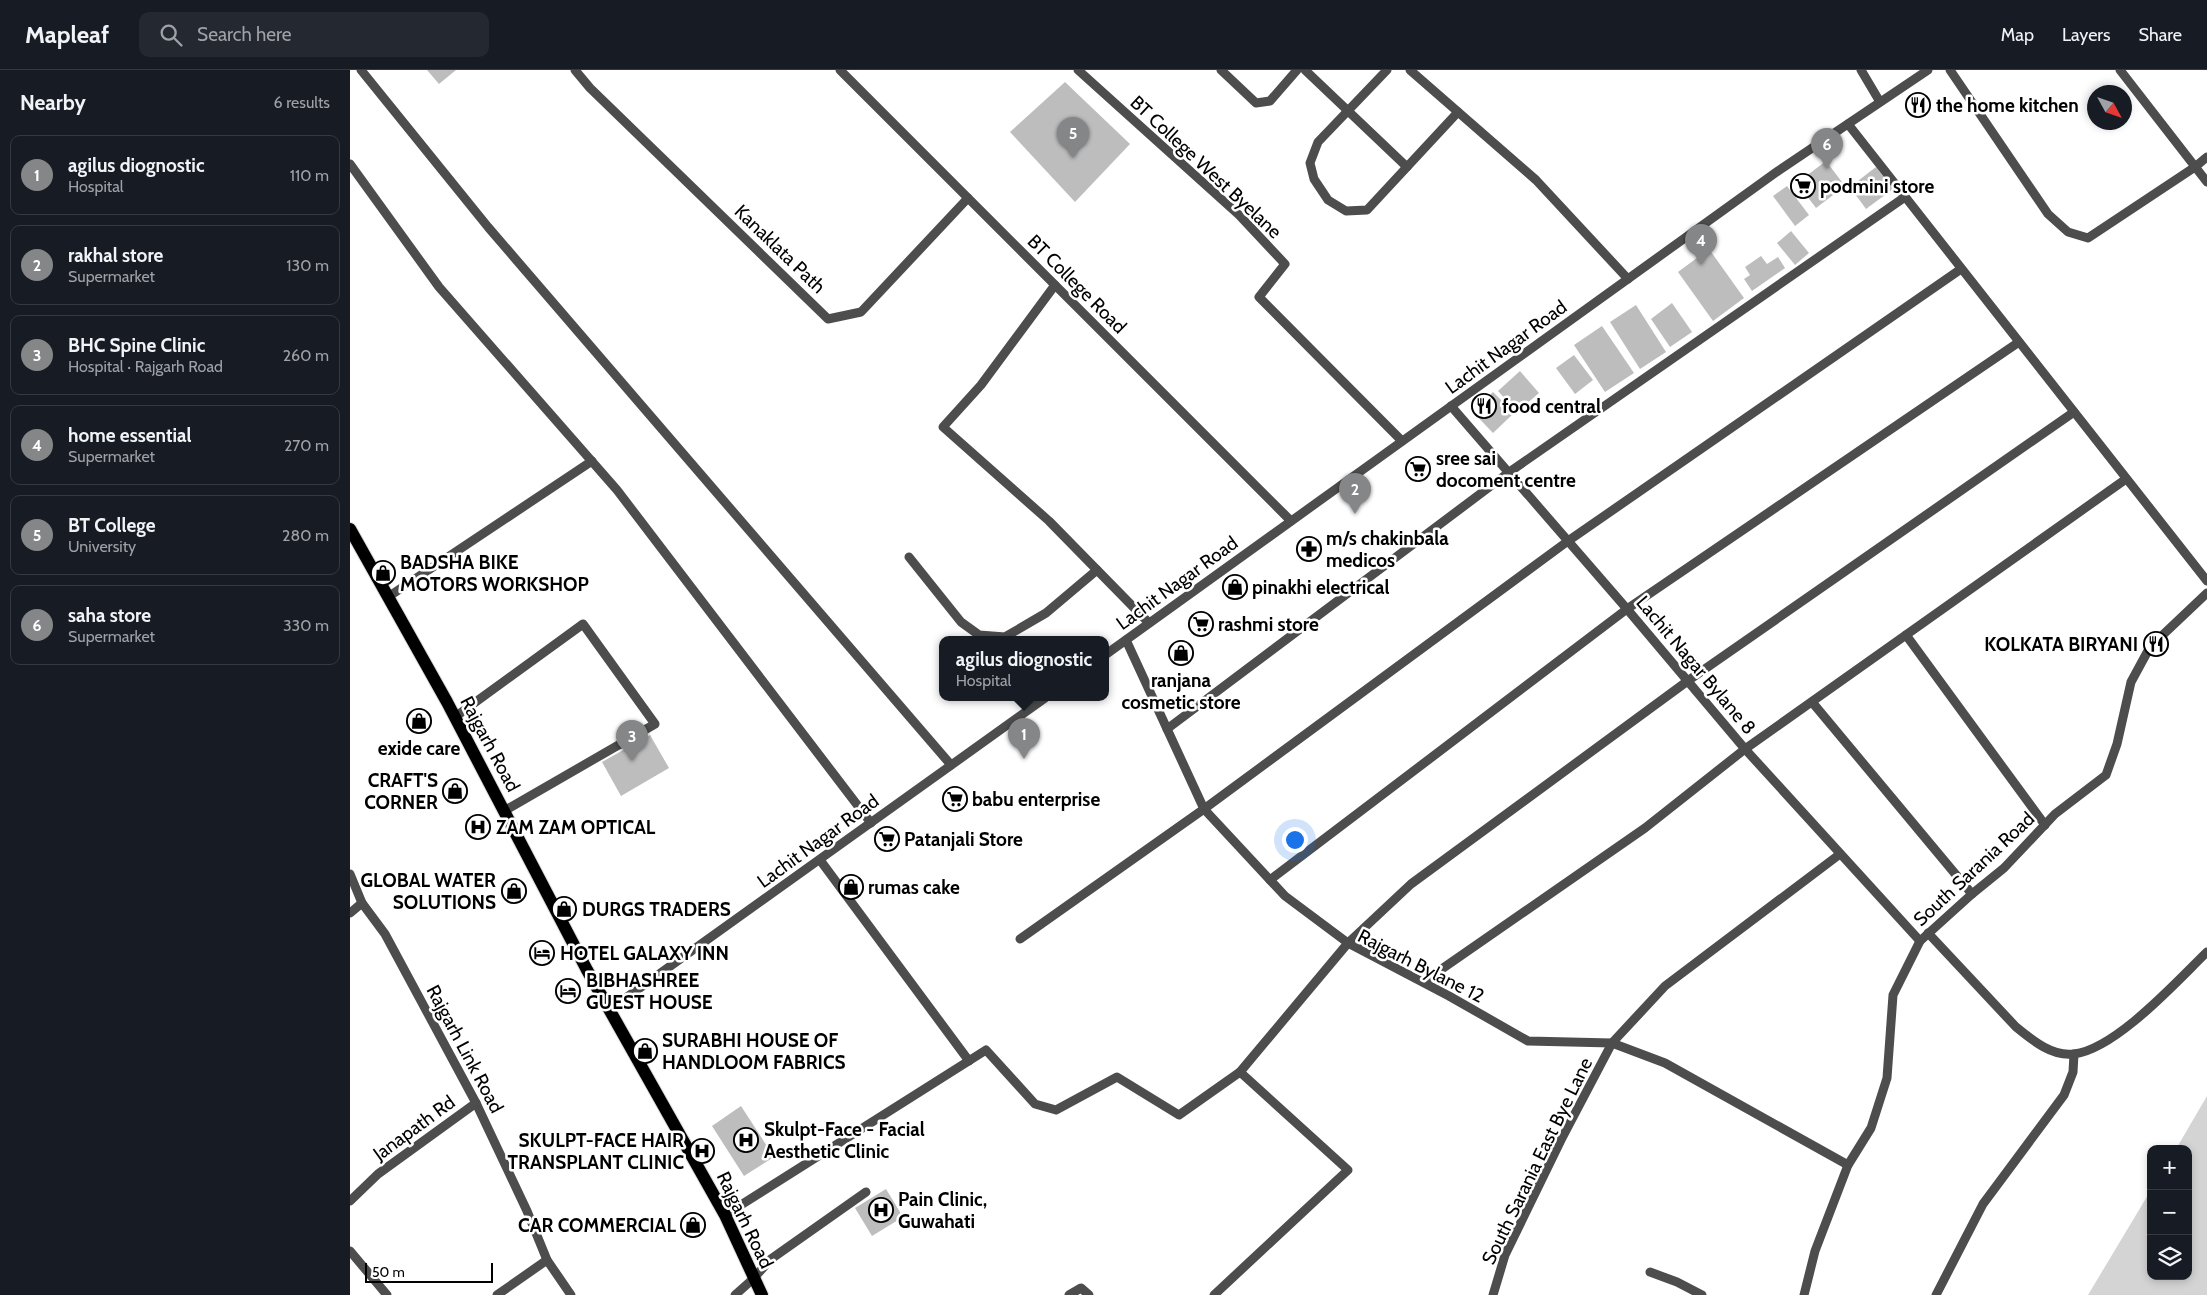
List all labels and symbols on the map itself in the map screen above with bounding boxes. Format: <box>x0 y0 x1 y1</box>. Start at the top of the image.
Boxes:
north arrow <box>2087 85 2132 130</box>
street label: BT College West Byelane <box>1125 91 1287 243</box>
restaurant icon: the home kitchen <box>1905 92 1931 118</box>
place label: the home kitchen <box>1936 94 2079 117</box>
pin: 5 <box>1057 117 1089 158</box>
pin: 6 <box>1811 128 1843 169</box>
supermarket icon: podmini store <box>1790 173 1816 199</box>
place label: podmini store <box>1820 175 1934 198</box>
street label: Kanaklata Path <box>730 200 830 298</box>
pin: 4 <box>1685 224 1717 265</box>
street label: BT College Road <box>1023 230 1131 338</box>
street label: Lachit Nagar Road <box>1441 295 1571 399</box>
restaurant icon: food central <box>1471 393 1497 419</box>
place label: food central <box>1502 395 1601 418</box>
place label: sree sai docoment centre <box>1436 447 1576 492</box>
supermarket icon: sree sai docoment centre <box>1405 456 1431 482</box>
pin: 2 <box>1339 473 1371 514</box>
place label: m/s chakinbala medicos <box>1326 527 1449 572</box>
street label: Lachit Nagar Road <box>1112 531 1242 635</box>
pharmacy icon: m/s chakinbala medicos <box>1296 536 1322 562</box>
place label: BADSHA BIKE MOTORS WORKSHOP <box>400 551 589 596</box>
shop icon: BADSHA BIKE MOTORS WORKSHOP <box>370 560 396 586</box>
shop icon: pinakhi electrical <box>1222 574 1248 600</box>
place label: pinakhi electrical <box>1252 576 1389 599</box>
street label: Lachit Nagar Bylane 8 <box>1631 591 1761 739</box>
supermarket icon: rashmi store <box>1188 611 1214 637</box>
place label: rashmi store <box>1218 613 1319 636</box>
restaurant icon: KOLKATA BIRYANI <box>2143 631 2169 657</box>
place label: KOLKATA BIRYANI <box>1984 633 2138 656</box>
shop icon: ranjana cosmetic store <box>1168 640 1194 666</box>
place label: ranjana cosmetic store <box>1121 669 1241 714</box>
street label: Rajgarh Road <box>455 692 525 796</box>
shop icon: exide care <box>406 708 432 734</box>
pin: 1 <box>1008 718 1040 759</box>
pin: 3 <box>616 720 648 761</box>
place label: exide care <box>378 737 460 760</box>
place label: CRAFT'S CORNER <box>364 769 438 814</box>
shop icon: CRAFT'S CORNER <box>442 778 468 804</box>
supermarket icon: babu enterprise <box>942 786 968 812</box>
place label: babu enterprise <box>972 788 1100 811</box>
street label: Lachit Nagar Road <box>753 789 883 893</box>
street label: South Sarania Road <box>1909 807 2039 931</box>
hospital icon: ZAM ZAM OPTICAL <box>465 814 491 840</box>
place label: ZAM ZAM OPTICAL <box>496 816 656 839</box>
supermarket icon: Patanjali Store <box>874 826 900 852</box>
your location <box>1282 827 1308 853</box>
place label: Patanjali Store <box>904 828 1023 851</box>
place label: GLOBAL WATER SOLUTIONS <box>360 869 496 914</box>
shop icon: rumas cake <box>838 874 864 900</box>
place label: rumas cake <box>868 876 960 899</box>
shop icon: GLOBAL WATER SOLUTIONS <box>501 878 527 904</box>
shop icon: DURGS TRADERS <box>551 896 577 922</box>
place label: DURGS TRADERS <box>582 898 731 921</box>
street label: Rajgarh Bylane 12 <box>1354 924 1488 1008</box>
hotel icon: HOTEL GALAXY INN <box>529 940 555 966</box>
place label: HOTEL GALAXY INN <box>560 942 729 965</box>
place label: BIBHASHREE GUEST HOUSE <box>586 969 713 1014</box>
hotel icon: BIBHASHREE GUEST HOUSE <box>555 978 581 1004</box>
street label: Rajgarh Link Road <box>422 981 508 1117</box>
place label: SURABHI HOUSE OF HANDLOOM FABRICS <box>662 1029 846 1074</box>
shop icon: SURABHI HOUSE OF HANDLOOM FABRICS <box>632 1038 658 1064</box>
street label: South Sarania East Bye Lane <box>1477 1054 1597 1268</box>
street label: Janapath Rd <box>368 1091 459 1166</box>
place label: Skulpt-Face - Facial Aesthetic Clinic <box>764 1118 925 1163</box>
hospital icon: Skulpt-Face - Facial Aesthetic Clinic <box>733 1127 759 1153</box>
place label: SKULPT-FACE HAIR TRANSPLANT CLINIC <box>508 1129 684 1174</box>
hospital icon: SKULPT-FACE HAIR TRANSPLANT CLINIC <box>689 1138 715 1164</box>
street label: Rajgarh Road <box>712 1168 778 1272</box>
place label: Pain Clinic, Guwahati <box>898 1188 987 1233</box>
hospital icon: Pain Clinic, Guwahati <box>868 1197 894 1223</box>
shop icon: CAR COMMERCIAL <box>680 1212 706 1238</box>
place label: CAR COMMERCIAL <box>518 1214 676 1237</box>
scale bar <box>365 1260 492 1283</box>

